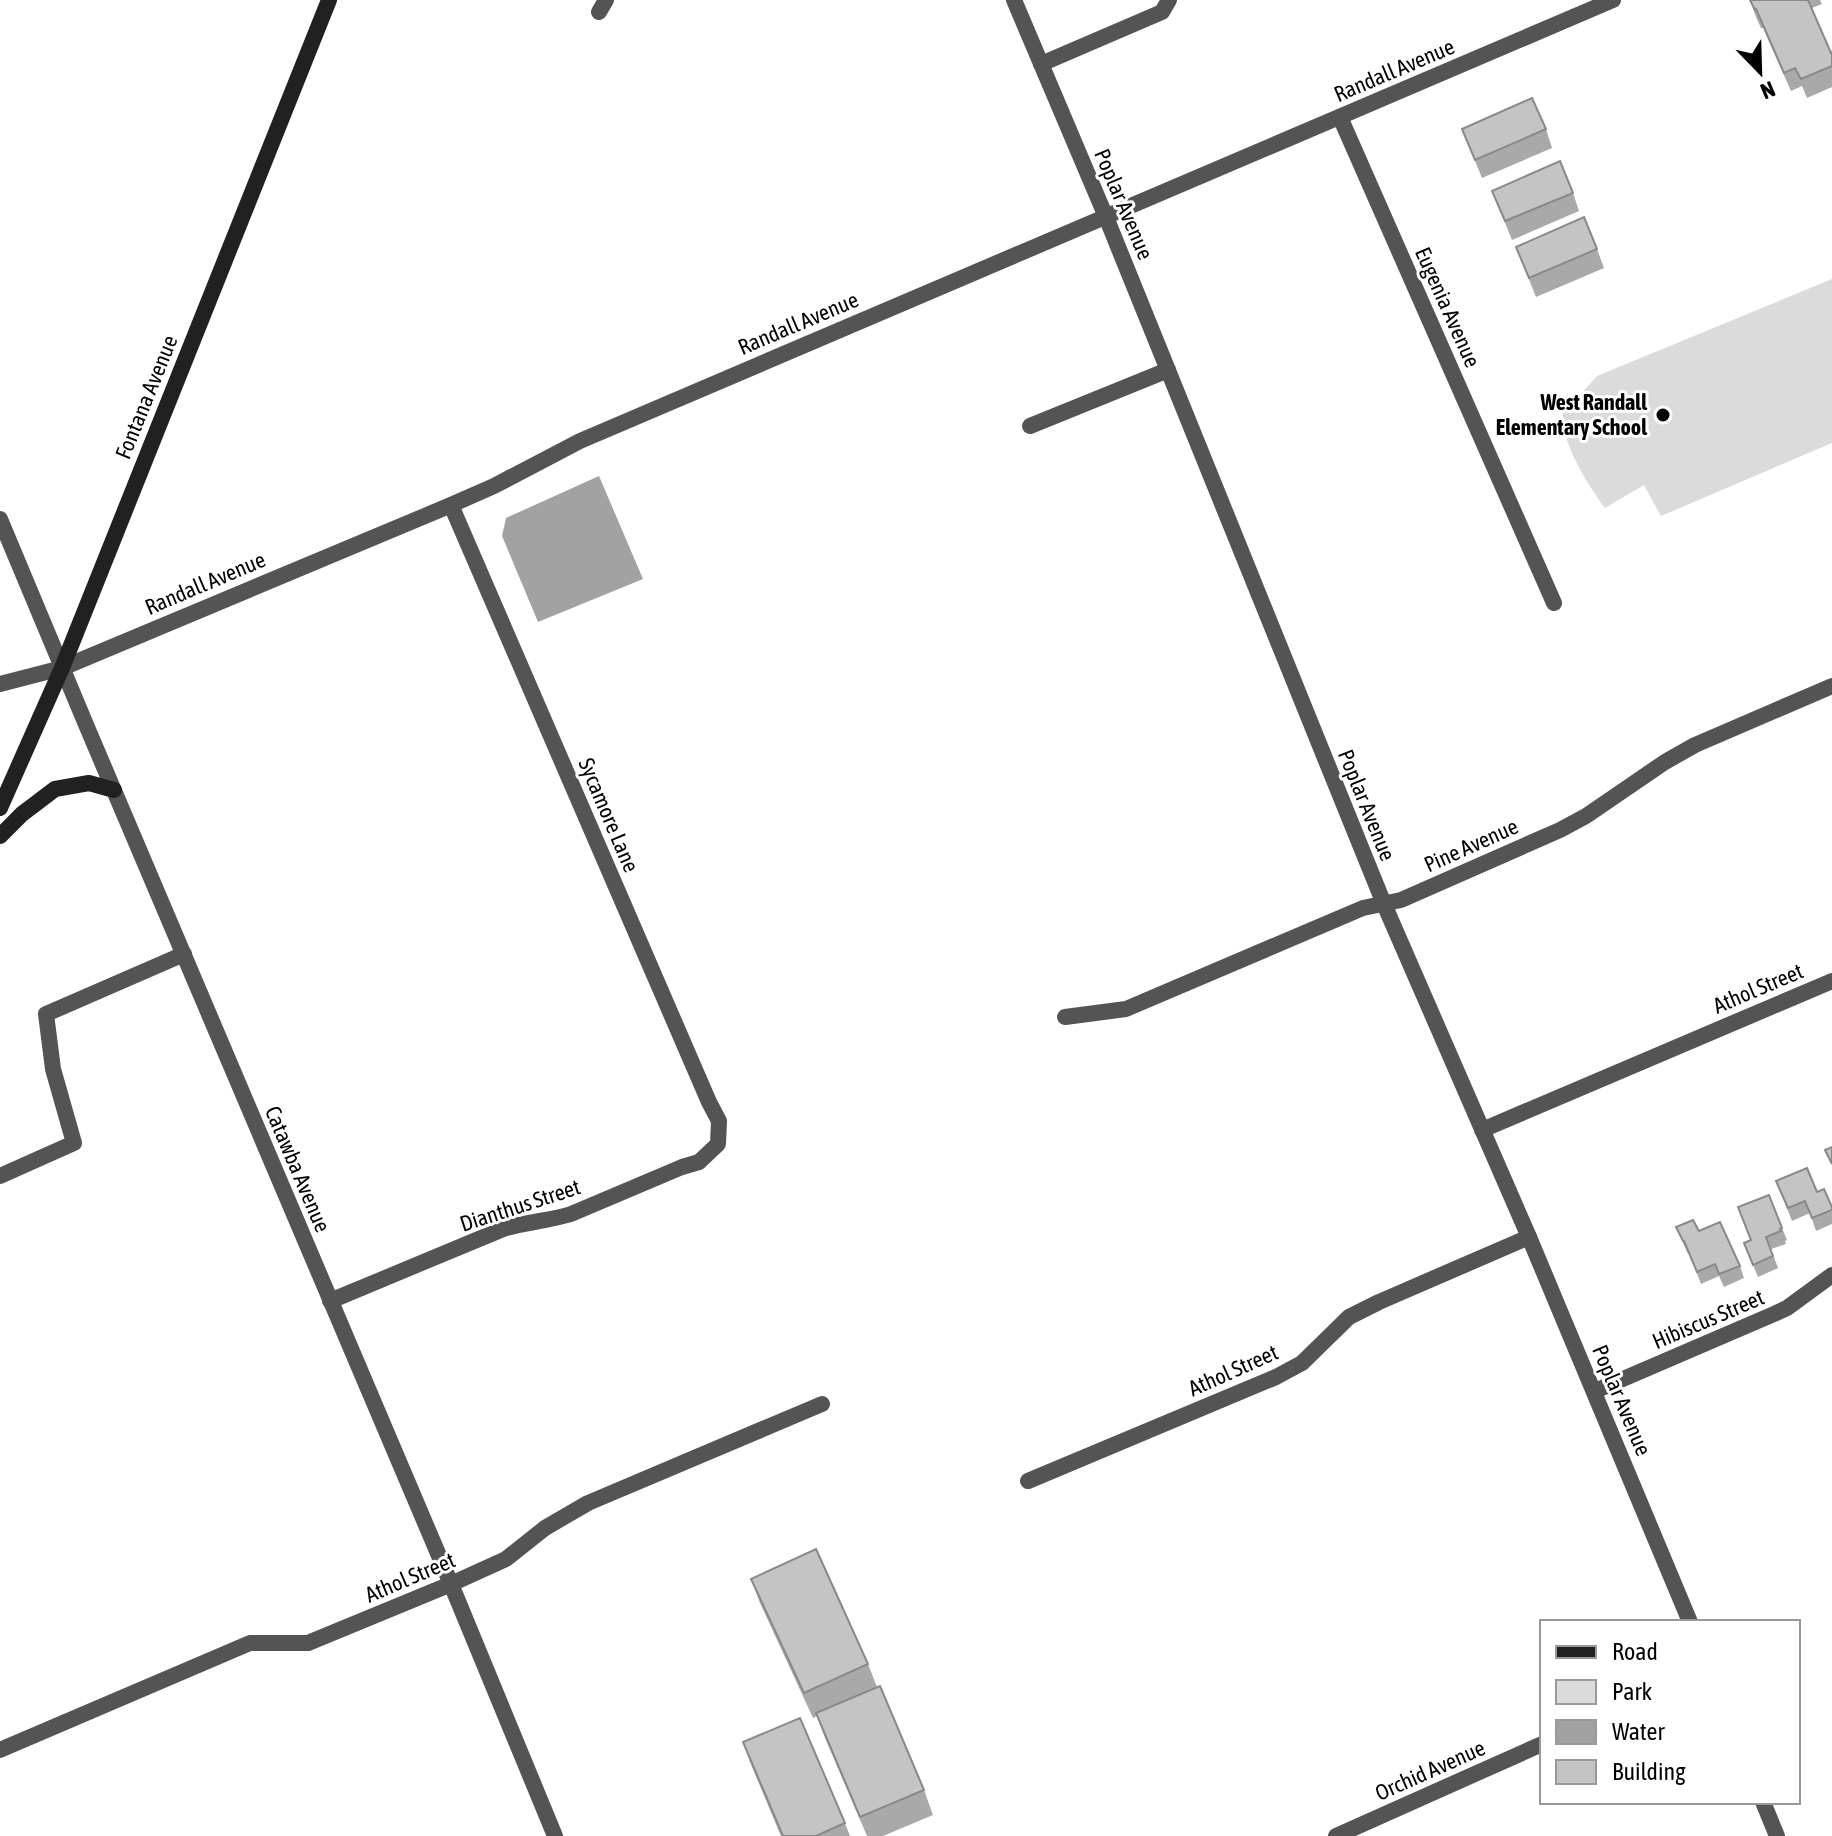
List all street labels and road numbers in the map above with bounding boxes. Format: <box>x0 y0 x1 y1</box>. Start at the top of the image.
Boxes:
street label: Randall Avenue <box>1330 33 1458 107</box>
street label: Poplar Avenue <box>1089 145 1159 263</box>
street label: Eugenia Avenue <box>1410 243 1486 371</box>
street label: Randall Avenue <box>734 286 862 360</box>
street label: Fontana Avenue <box>109 331 183 463</box>
street label: Randall Avenue <box>141 546 269 620</box>
street label: Poplar Avenue <box>1333 746 1401 864</box>
street label: Sycamore Lane <box>573 754 645 876</box>
street label: Pine Avenue <box>1420 813 1522 877</box>
street label: Athol Street <box>1709 957 1807 1019</box>
street label: Catawba Avenue <box>260 1102 336 1236</box>
street label: Dianthus Street <box>457 1173 583 1237</box>
street label: Hibiscus Street <box>1648 1284 1768 1354</box>
street label: Athol Street <box>1184 1339 1282 1401</box>
street label: Poplar Avenue <box>1587 1341 1657 1459</box>
street label: Athol Street <box>361 1546 459 1608</box>
street label: Orchid Avenue <box>1371 1734 1489 1806</box>

